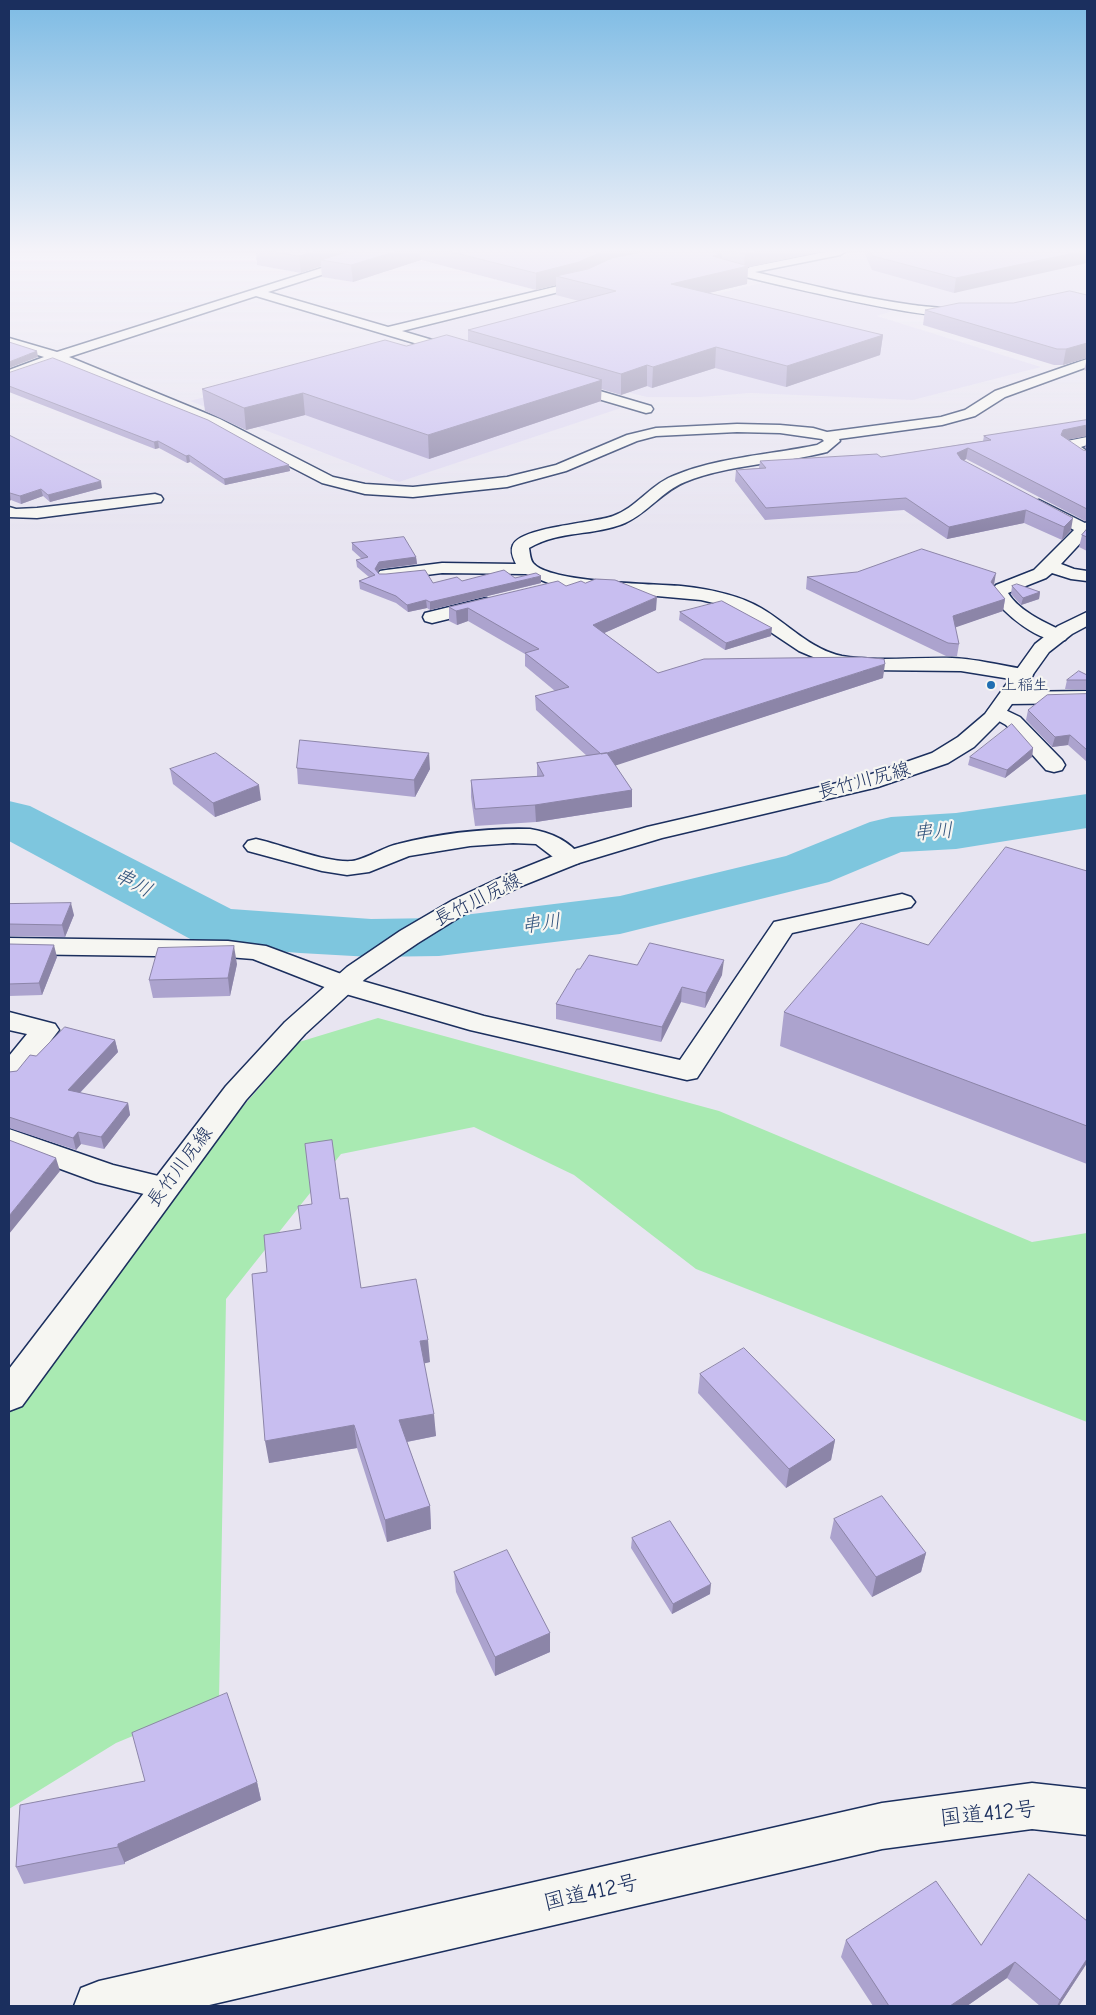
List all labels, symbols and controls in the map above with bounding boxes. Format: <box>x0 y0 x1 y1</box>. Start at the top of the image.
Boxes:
place label: 上稲生 <box>1001 675 1049 695</box>
marker: 上稲生 <box>985 679 997 691</box>
street label: 長竹川尻線 <box>815 758 913 804</box>
water label: 串川 <box>912 819 954 845</box>
water label: 串川 <box>110 863 156 903</box>
street label: 長竹川尻線 <box>431 868 525 932</box>
water label: 串川 <box>520 910 562 938</box>
street label: 長竹川尻線 <box>142 1122 218 1212</box>
street label: 国道412号 <box>938 1796 1038 1832</box>
street label: 国道412号 <box>541 1869 641 1917</box>

